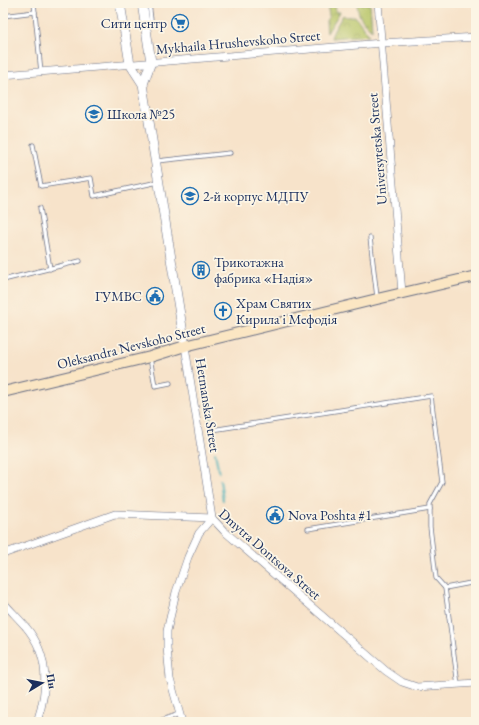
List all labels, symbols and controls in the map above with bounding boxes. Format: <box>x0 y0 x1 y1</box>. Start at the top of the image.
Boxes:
supermarket icon: Сити центр <box>170 13 190 33</box>
place label: Сити центр <box>101 14 167 32</box>
street label: Mykhaila Hrushevskoho Street <box>155 26 322 58</box>
street label: Universytetska Street <box>363 92 391 206</box>
school or university icon: Школа №25 <box>84 104 104 124</box>
place label: Школа №25 <box>107 105 175 123</box>
school or university icon: 2-й корпус МДПУ <box>180 186 200 206</box>
place label: 2-й корпус МДПУ <box>203 187 309 205</box>
place label: Трикотажна фабрика «Надія» <box>214 253 313 287</box>
building icon: Трикотажна фабрика «Надія» <box>191 260 211 280</box>
public building icon: ГУМВС <box>145 286 165 306</box>
place label: ГУМВС <box>95 287 142 305</box>
place label: Храм Святих Кирила і Мефодія <box>235 294 337 328</box>
church icon: Храм Святих Кирила і Мефодія <box>213 301 233 321</box>
street label: Oleksandra Nevskoho Street <box>55 319 207 373</box>
street label: Hetmanska Street <box>192 357 224 454</box>
street label: Dmytra Dontsova Street <box>215 505 325 604</box>
public building icon: Nova Poshta #1 <box>265 505 285 525</box>
place label: Nova Poshta #1 <box>288 506 372 524</box>
north arrow <box>22 663 62 703</box>
text: Пн <box>44 673 60 691</box>

